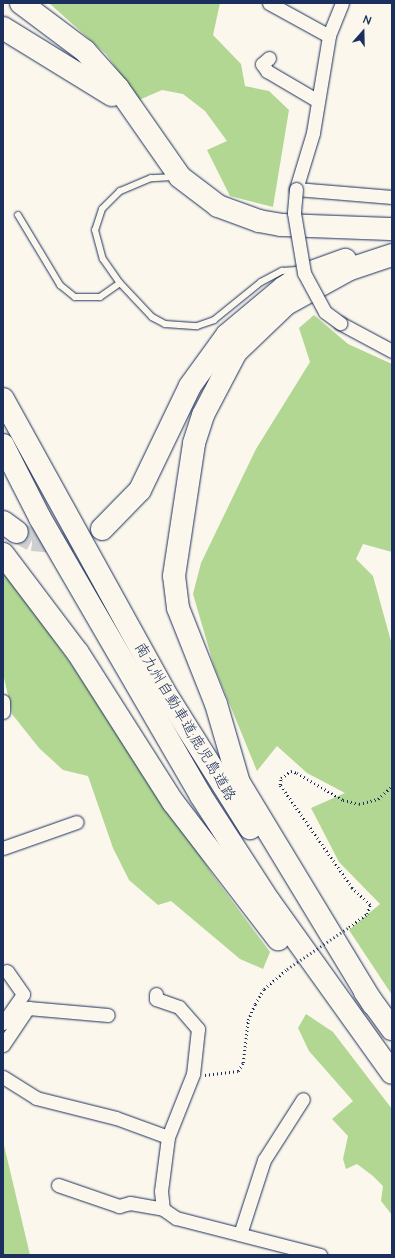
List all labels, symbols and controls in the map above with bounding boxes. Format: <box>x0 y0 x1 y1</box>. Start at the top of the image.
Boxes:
north arrow <box>343 12 383 52</box>
text: N <box>361 12 373 28</box>
street label: 南九州自動車道;鹿児島道路 <box>130 639 240 805</box>

